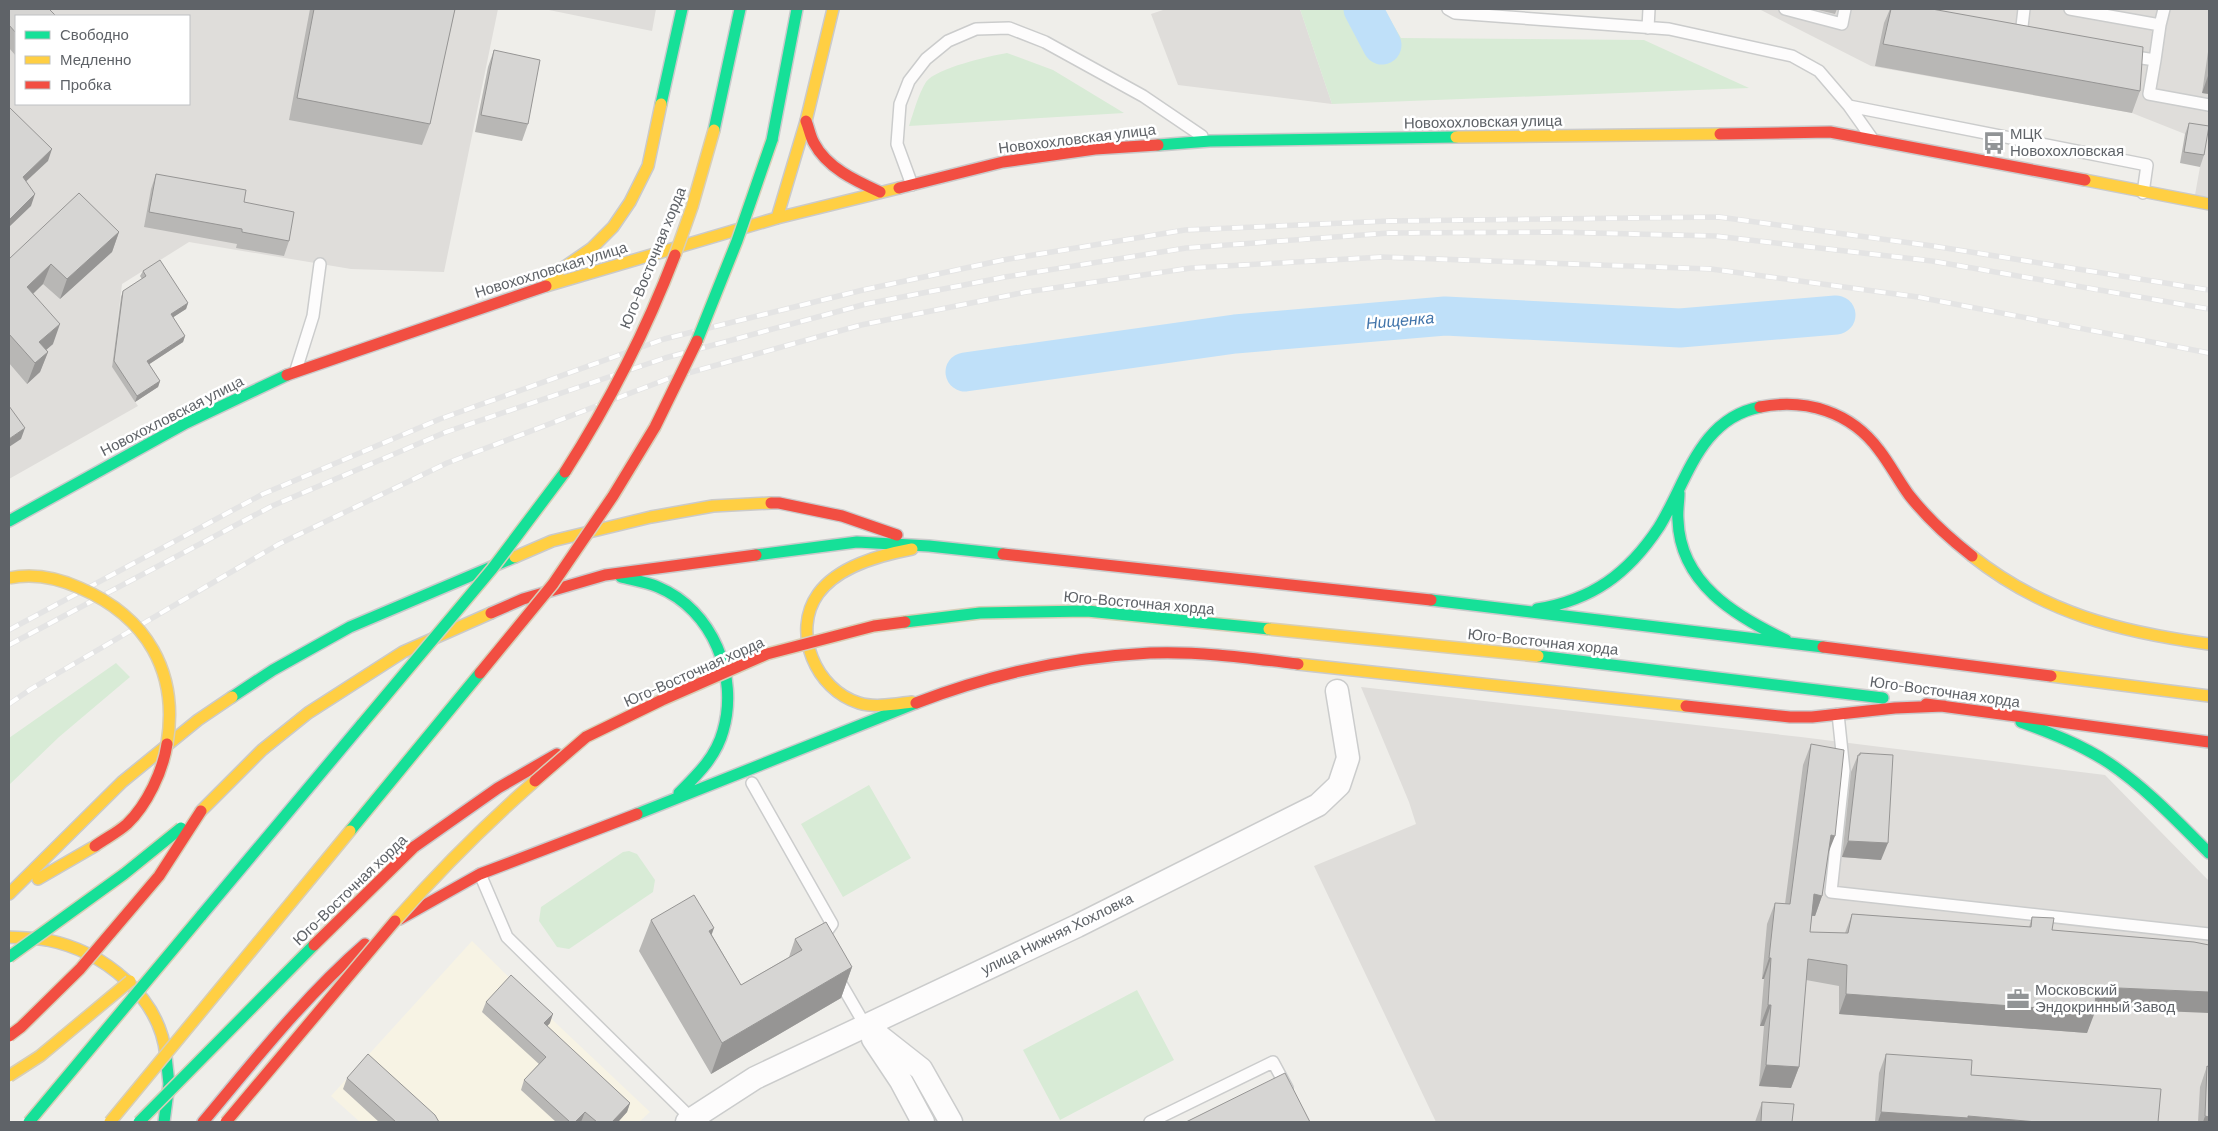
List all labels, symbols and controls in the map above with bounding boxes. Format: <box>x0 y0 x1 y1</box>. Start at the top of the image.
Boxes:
legend <box>15 15 190 105</box>
text: Свободно <box>60 25 129 43</box>
text: Медленно <box>60 50 131 68</box>
text: Пробка <box>60 75 112 93</box>
street label: Новохохловская улица <box>1404 111 1563 131</box>
street label: Новохохловская улица <box>997 119 1157 157</box>
place label: МЦК Новохохловская <box>2010 124 2124 159</box>
bus stop icon: МЦК Новохохловская <box>1981 130 2007 156</box>
street label: Юго-Восточная хорда <box>615 183 689 331</box>
street label: Новохохловская улица <box>472 237 630 301</box>
water label: Нищенка <box>1365 307 1435 332</box>
street label: Новохохловская улица <box>97 371 247 459</box>
street label: Юго-Восточная хорда <box>1063 586 1216 618</box>
street label: Юго-Восточная хорда <box>1467 624 1620 658</box>
street label: Юго-Восточная хорда <box>621 632 767 710</box>
street label: Юго-Восточная хорда <box>1869 672 2022 711</box>
street label: Юго-Восточная хорда <box>289 830 410 948</box>
street label: улица Нижняя Хохловка <box>978 888 1136 978</box>
place label: Московский Эндокринный Завод <box>2035 980 2175 1015</box>
office icon: Московский Эндокринный Завод <box>2005 986 2031 1012</box>

